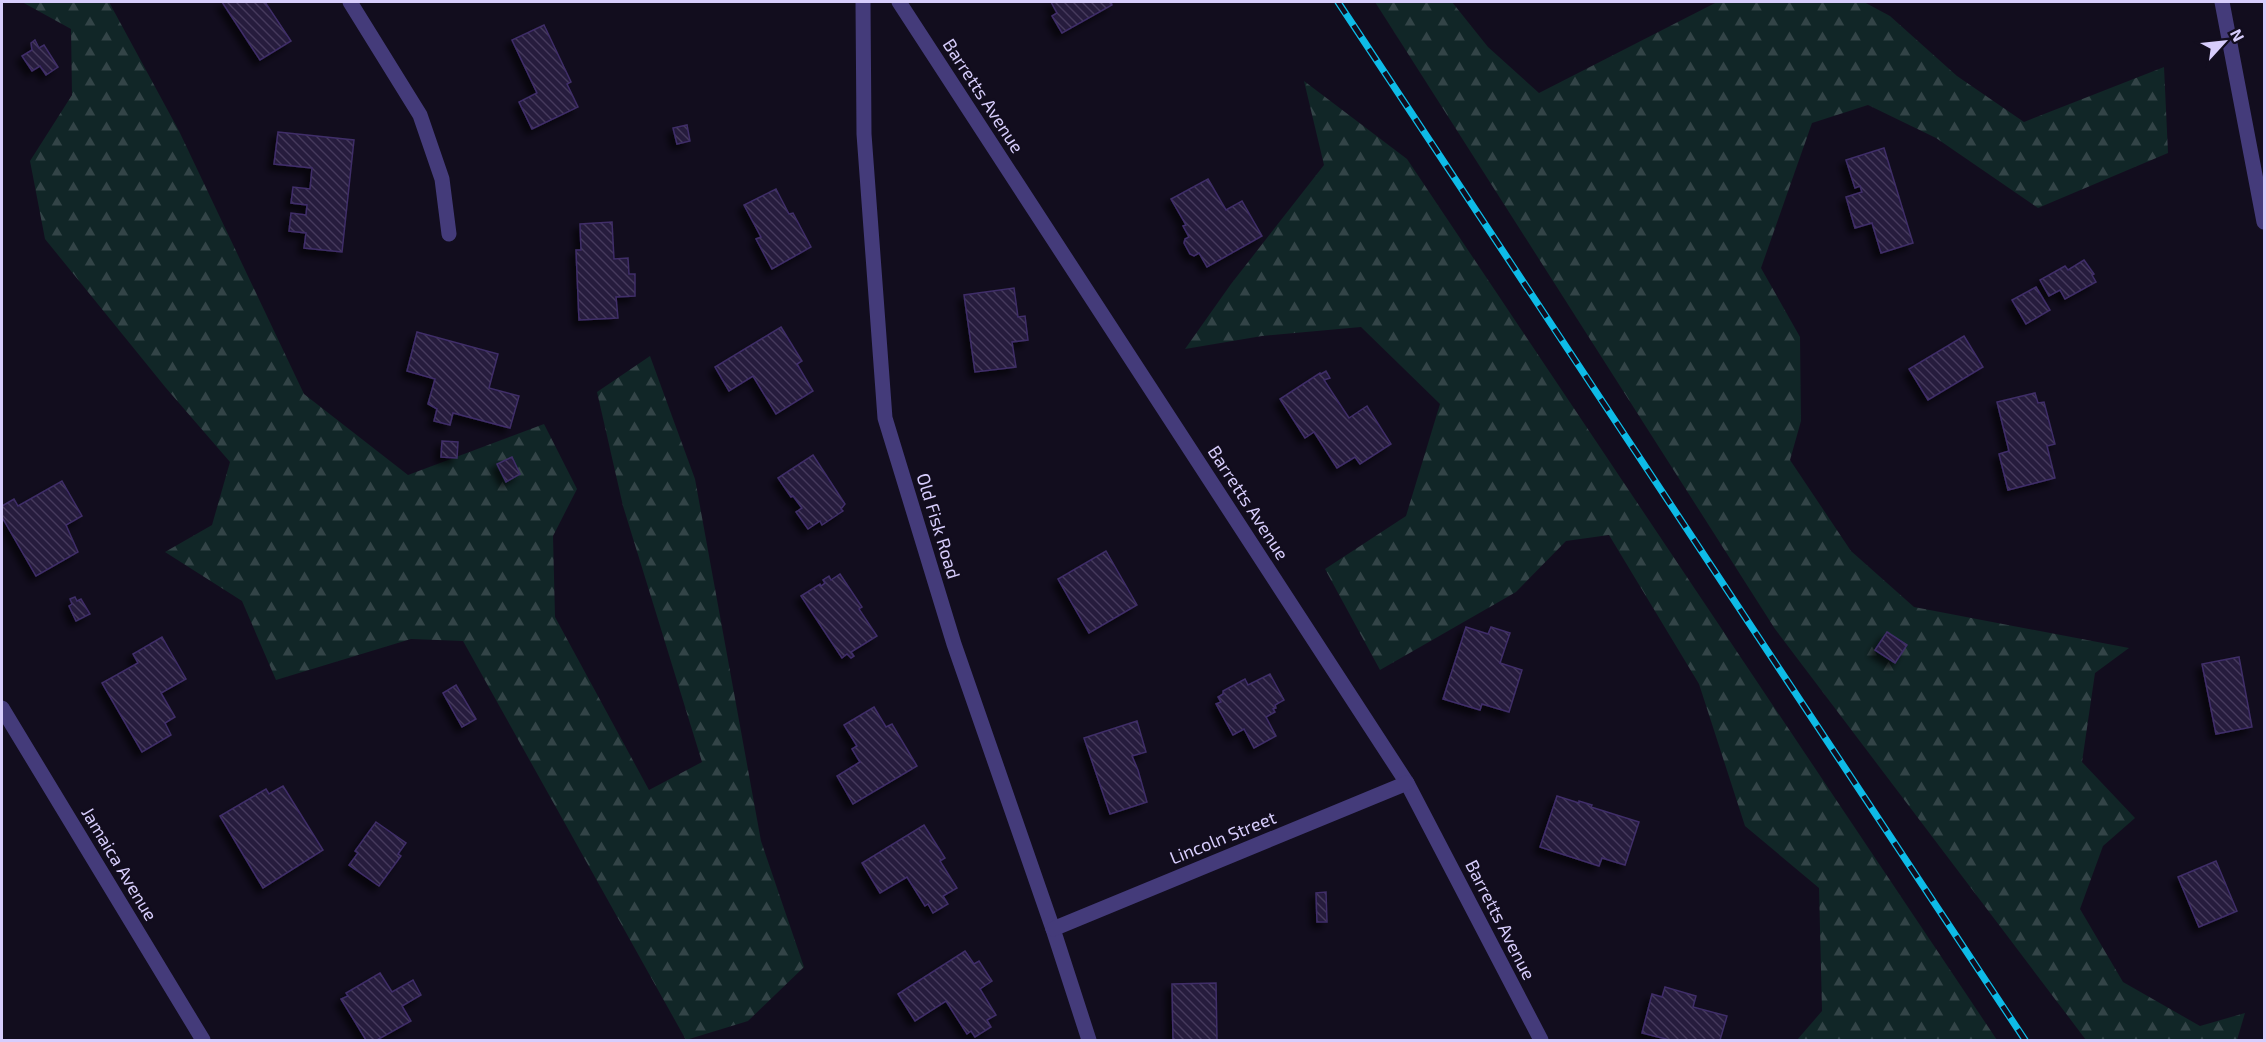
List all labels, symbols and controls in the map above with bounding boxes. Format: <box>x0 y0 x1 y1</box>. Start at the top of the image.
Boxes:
north arrow <box>2194 12 2254 72</box>
text: N <box>2227 25 2249 44</box>
street label: Barretts Avenue <box>939 34 1029 157</box>
street label: Barretts Avenue <box>1204 441 1294 564</box>
street label: Old Fisk Road <box>912 470 965 581</box>
street label: Jamaica Avenue <box>77 803 162 924</box>
street label: Lincoln Street <box>1166 806 1279 868</box>
street label: Barretts Avenue <box>1461 856 1541 983</box>

